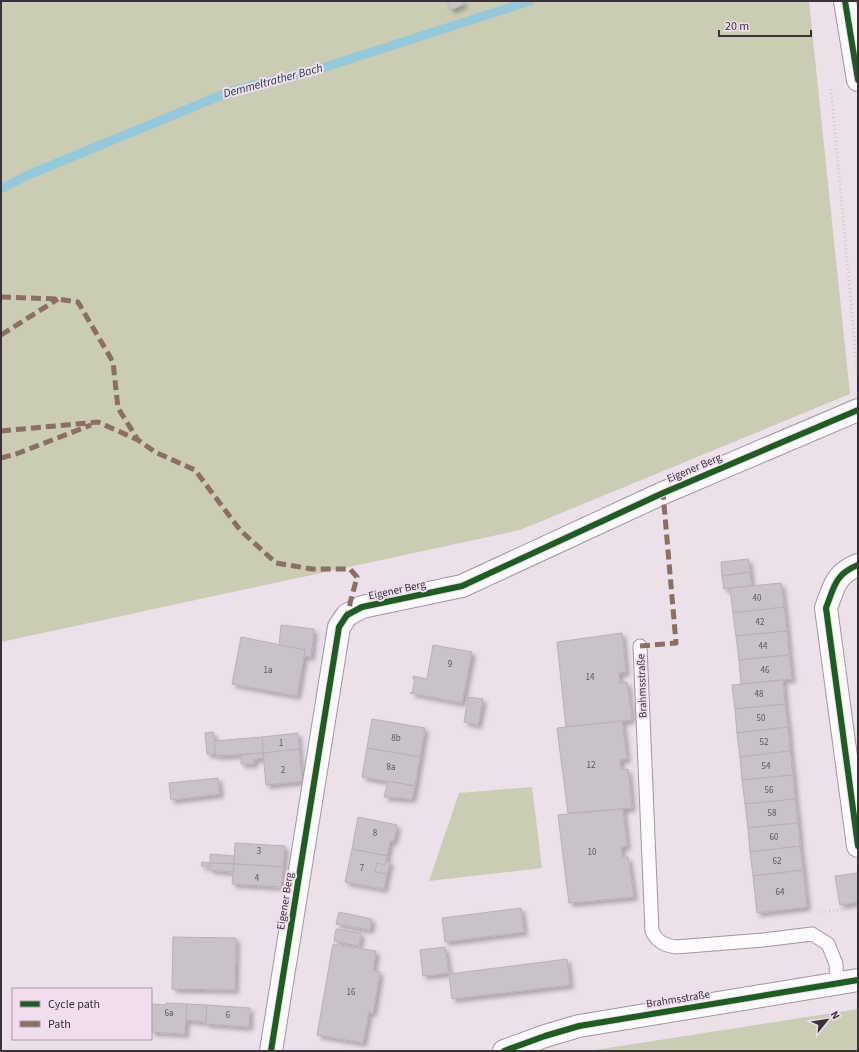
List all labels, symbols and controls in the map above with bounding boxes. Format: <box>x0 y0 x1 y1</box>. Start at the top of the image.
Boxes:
scale bar <box>719 12 811 38</box>
text: 20 m <box>725 18 749 35</box>
water label: Demmeltrather Bach <box>221 60 325 102</box>
street label: Eigener Berg <box>664 450 724 486</box>
street label: Eigener Berg <box>367 577 427 603</box>
house number: 40 <box>753 592 762 605</box>
house number: 42 <box>756 616 765 629</box>
house number: 44 <box>759 640 768 653</box>
street label: Brahmsstraße <box>633 653 651 718</box>
house number: 9 <box>448 658 453 671</box>
house number: 1a <box>263 664 273 677</box>
house number: 46 <box>761 664 770 677</box>
house number: 14 <box>586 671 595 684</box>
house number: 48 <box>755 688 764 701</box>
house number: 50 <box>757 712 766 725</box>
house number: 8b <box>391 732 401 745</box>
house number: 52 <box>760 736 769 749</box>
house number: 1 <box>279 737 283 750</box>
house number: 12 <box>587 759 596 772</box>
house number: 54 <box>762 760 771 773</box>
house number: 8a <box>386 761 396 774</box>
house number: 2 <box>281 764 286 777</box>
house number: 56 <box>765 784 774 797</box>
house number: 58 <box>768 807 777 820</box>
house number: 8 <box>373 827 378 840</box>
house number: 60 <box>770 831 779 844</box>
house number: 3 <box>257 845 262 858</box>
house number: 10 <box>588 846 597 859</box>
house number: 62 <box>773 855 782 868</box>
house number: 7 <box>360 862 365 875</box>
street label: Eigener Berg <box>273 871 297 931</box>
house number: 4 <box>255 872 260 885</box>
house number: 64 <box>776 886 785 899</box>
house number: 16 <box>347 986 356 999</box>
street label: Brahmsstraße <box>645 986 711 1011</box>
legend <box>12 988 152 1040</box>
text: Cycle path <box>48 996 100 1013</box>
north arrow <box>807 1000 847 1040</box>
house number: 6a <box>164 1007 174 1020</box>
text: N <box>827 1008 844 1022</box>
house number: 6 <box>226 1009 231 1022</box>
text: Path <box>48 1016 71 1033</box>

